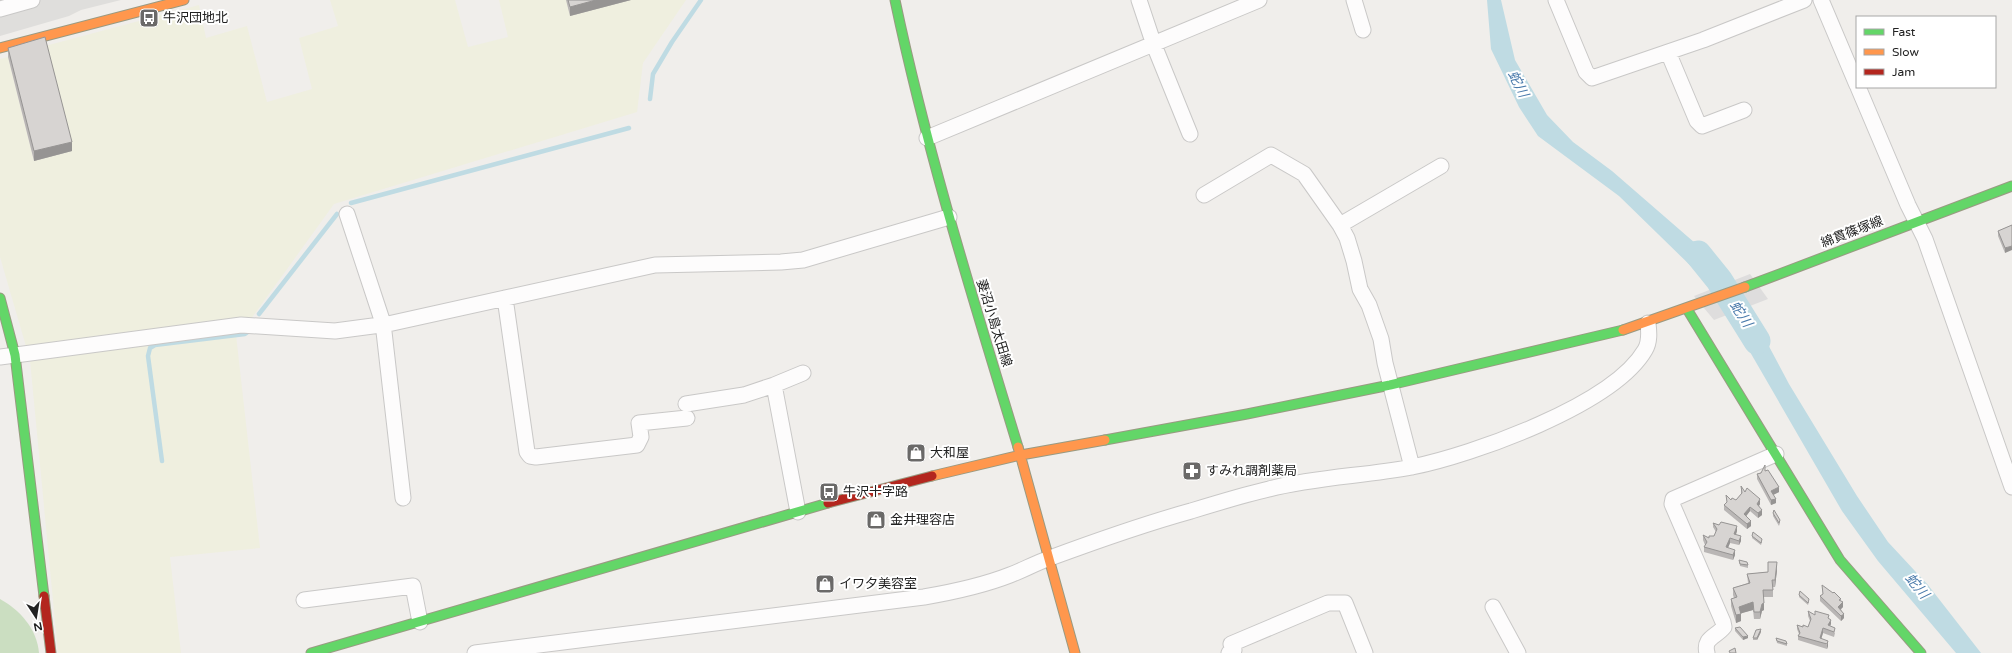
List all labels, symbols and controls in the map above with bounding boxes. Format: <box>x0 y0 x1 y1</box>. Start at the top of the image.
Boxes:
bus stop icon: 牛沢団地北 <box>138 7 160 29</box>
place label: 牛沢団地北 <box>163 10 228 26</box>
legend <box>1856 16 1996 88</box>
text: Fast <box>1892 25 1916 39</box>
text: Slow <box>1892 45 1919 59</box>
text: Jam <box>1892 65 1915 79</box>
water label: 蛇川 <box>1504 68 1533 102</box>
street label: 綿貫篠塚線 <box>1819 213 1885 251</box>
street label: 妻沼小島太田線 <box>973 277 1015 369</box>
water label: 蛇川 <box>1726 298 1757 332</box>
shop icon: 大和屋 <box>905 442 927 464</box>
place label: 大和屋 <box>930 445 969 461</box>
pharmacy icon: すみれ調剤薬局 <box>1181 460 1203 482</box>
place label: すみれ調剤薬局 <box>1206 463 1297 479</box>
bus stop icon: 牛沢十字路 <box>818 481 840 503</box>
place label: 牛沢十字路 <box>843 484 908 500</box>
shop icon: 金井理容店 <box>865 509 887 531</box>
place label: 金井理容店 <box>890 512 955 528</box>
water label: 蛇川 <box>1901 570 1934 604</box>
shop icon: イワ夕美容室 <box>814 573 836 595</box>
place label: イワ夕美容室 <box>839 576 917 592</box>
north arrow <box>16 597 56 637</box>
text: N <box>32 619 44 634</box>

